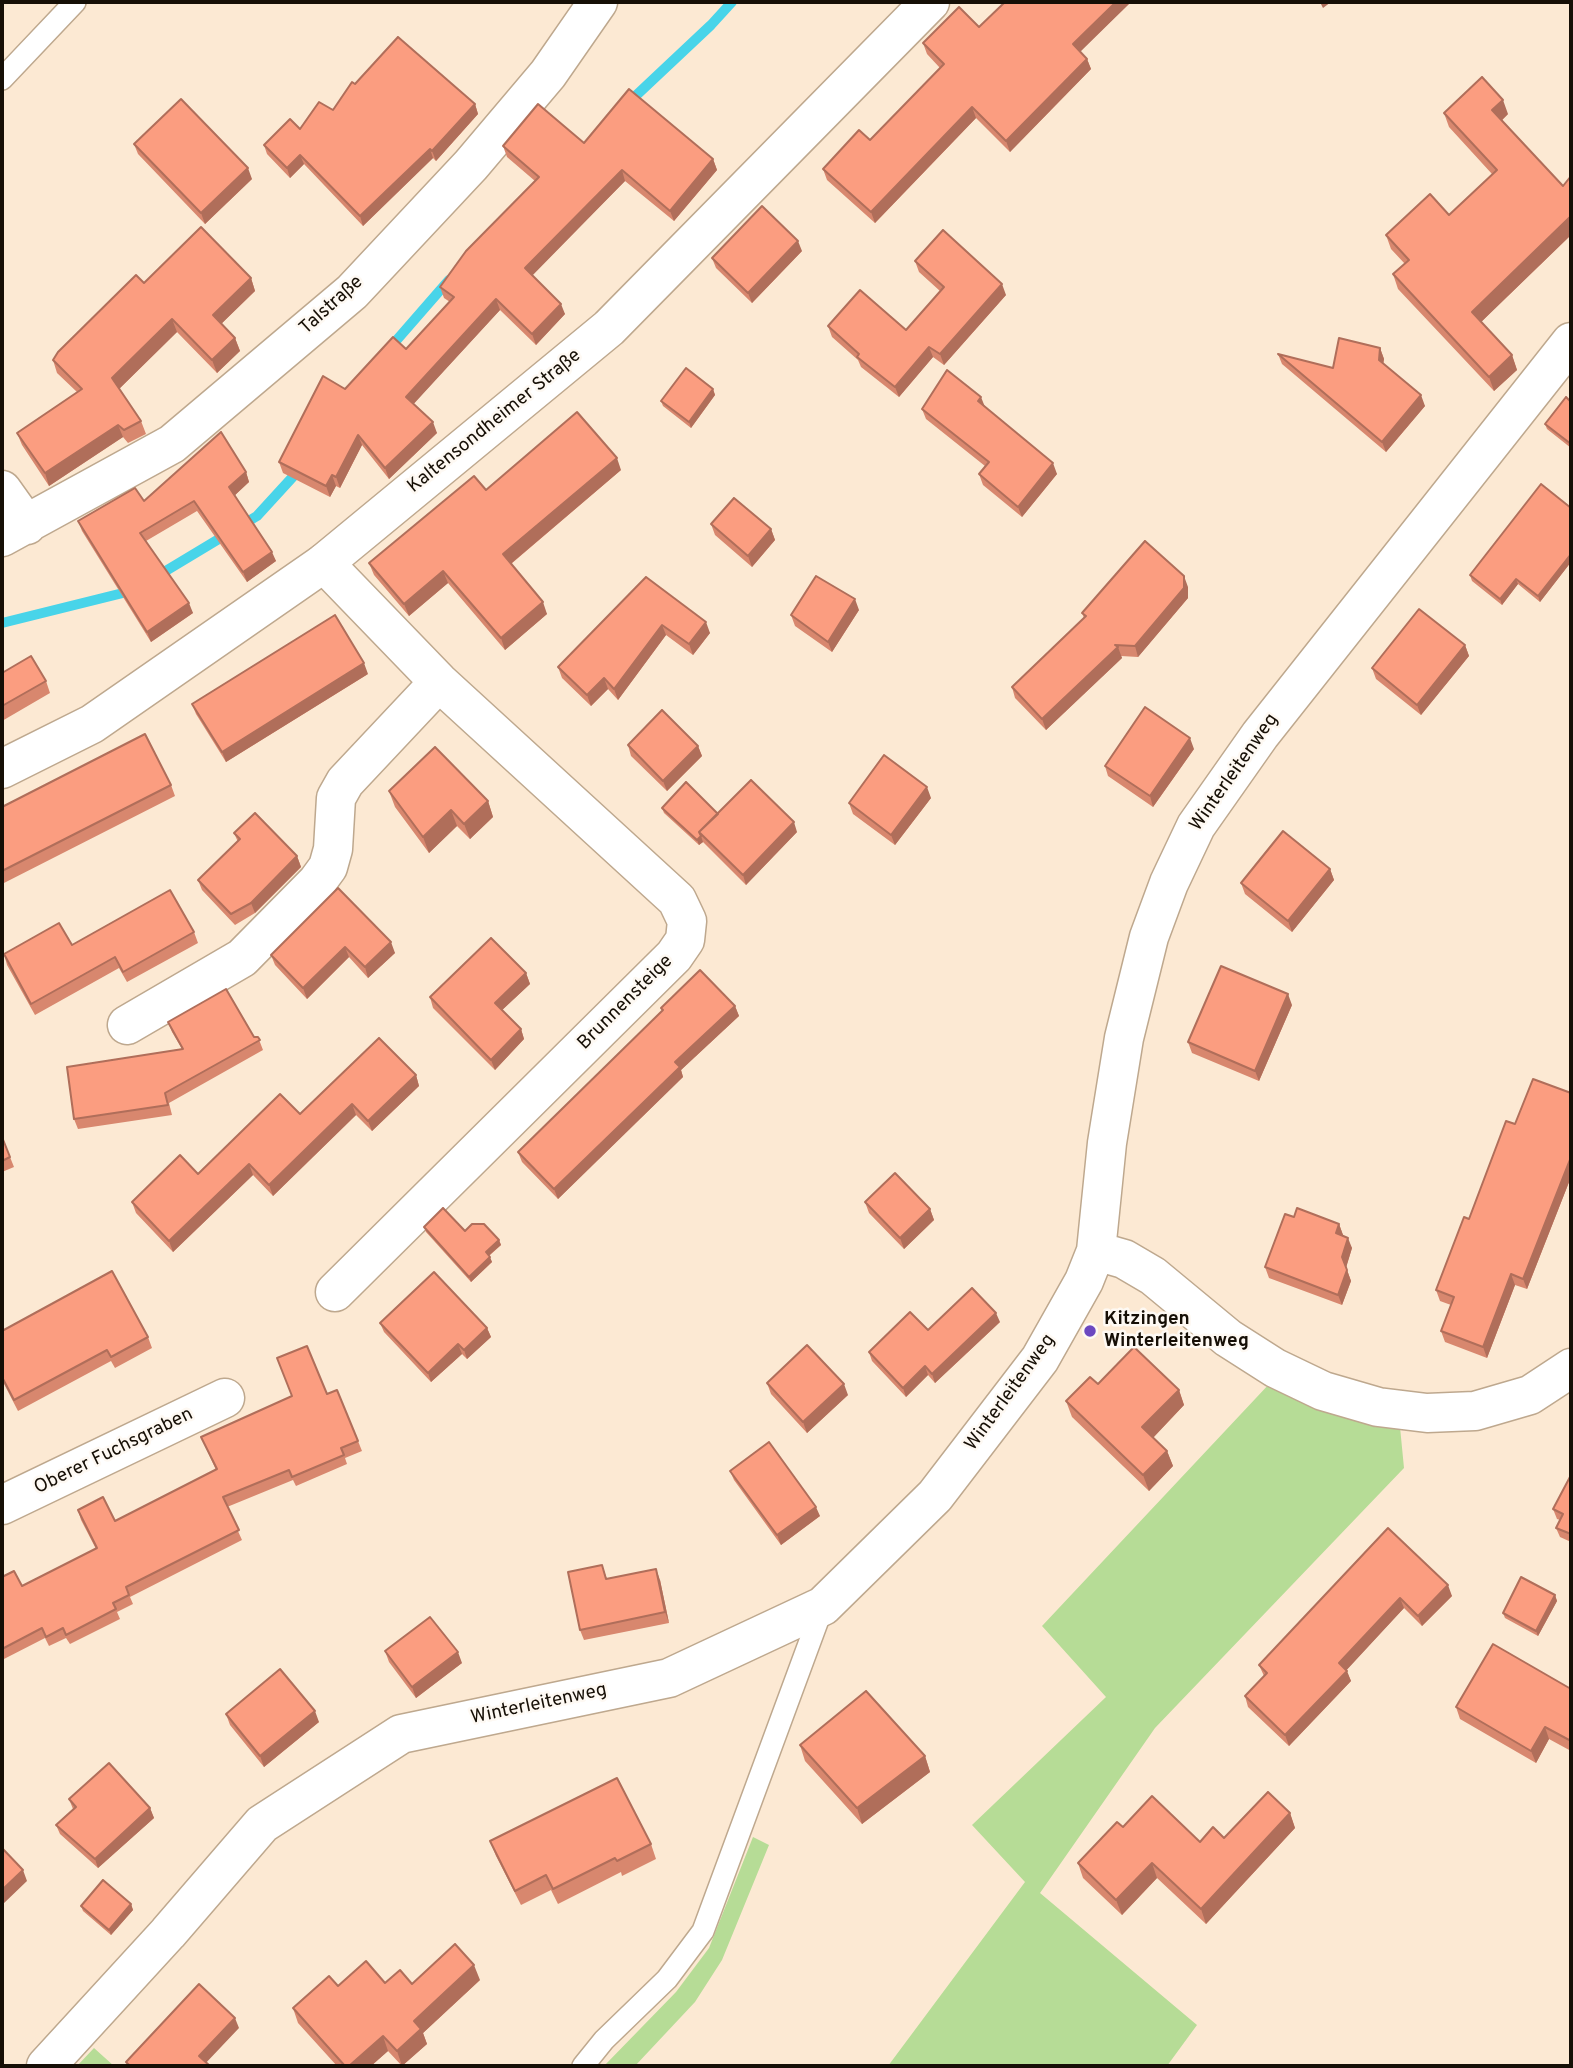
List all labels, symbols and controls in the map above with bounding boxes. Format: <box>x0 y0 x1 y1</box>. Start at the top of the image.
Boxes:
street label: Talstraße <box>296 272 368 340</box>
street label: Kaltensondheimer Straße <box>404 345 586 499</box>
street label: Winterleitenweg <box>1186 710 1284 836</box>
street label: Brunnensteige <box>574 951 678 1055</box>
place label: Kitzingen Winterleitenweg <box>1104 1309 1249 1353</box>
marker: Kitzingen Winterleitenweg <box>1082 1323 1098 1339</box>
street label: Winterleitenweg <box>961 1330 1061 1456</box>
street label: Oberer Fuchsgraben <box>31 1404 197 1500</box>
street label: Winterleitenweg <box>469 1679 609 1731</box>

